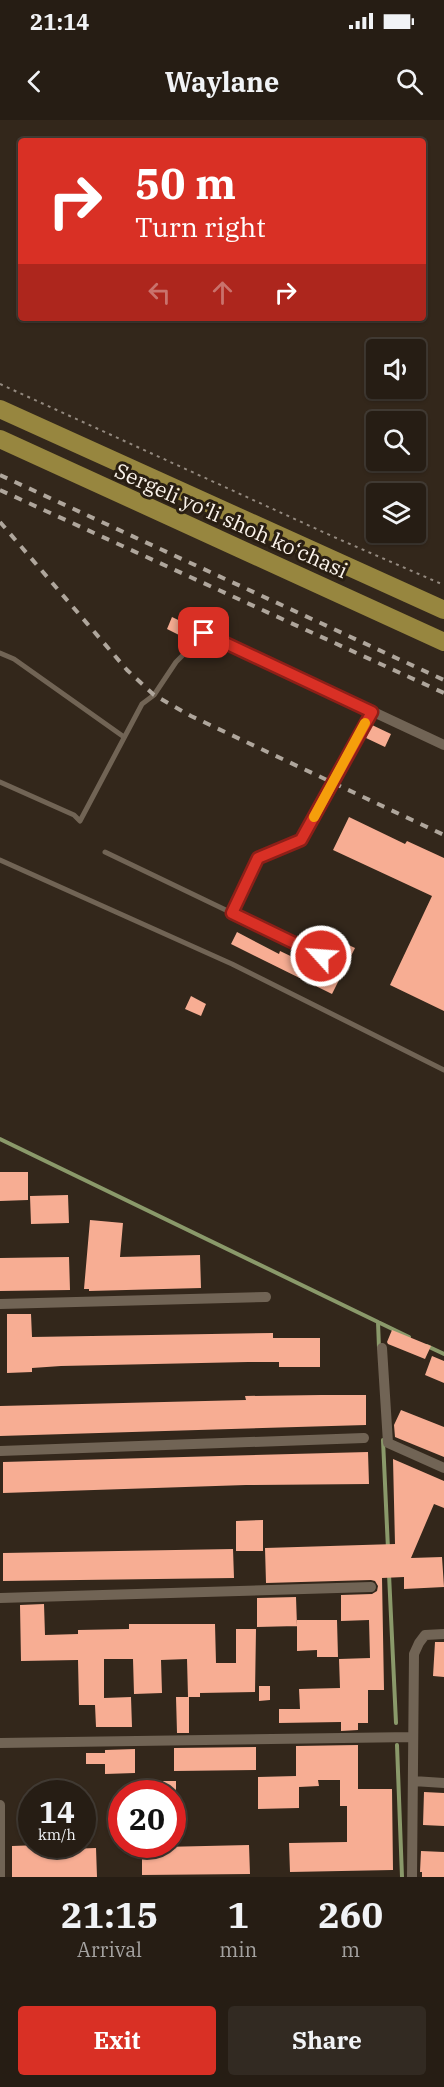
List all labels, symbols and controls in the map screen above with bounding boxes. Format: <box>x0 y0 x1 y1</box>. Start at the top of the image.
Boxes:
text: 21:14 <box>30 7 89 36</box>
text: Waylane <box>165 64 279 99</box>
icon: back <box>18 65 51 98</box>
icon: search <box>393 65 426 98</box>
text: 50 m <box>135 156 236 211</box>
icon: right <box>36 162 114 240</box>
text: Turn right <box>135 209 266 244</box>
icon: left <box>143 276 176 309</box>
icon: ahead <box>206 276 239 309</box>
icon: right <box>269 276 302 309</box>
map controls <box>366 339 426 543</box>
button: sound <box>366 339 426 399</box>
button: search <box>366 411 426 471</box>
street label: Sergeli yo‘li shoh ko‘chasi <box>110 456 352 584</box>
button: layers <box>366 483 426 543</box>
pin <box>178 607 229 658</box>
icon: arrive <box>187 616 220 649</box>
position arrow <box>289 924 353 988</box>
speed limit sign: 20 <box>108 1780 186 1858</box>
text: 14 <box>39 1792 75 1831</box>
text: km/h <box>38 1825 76 1844</box>
text: 21:15 <box>61 1891 158 1938</box>
text: 1 <box>227 1891 249 1938</box>
text: 260 <box>318 1891 383 1938</box>
text: Arrival <box>77 1936 142 1963</box>
text: min <box>219 1936 257 1963</box>
text: m <box>341 1936 360 1963</box>
button: Exit <box>18 2006 216 2075</box>
button: Share <box>228 2006 426 2075</box>

